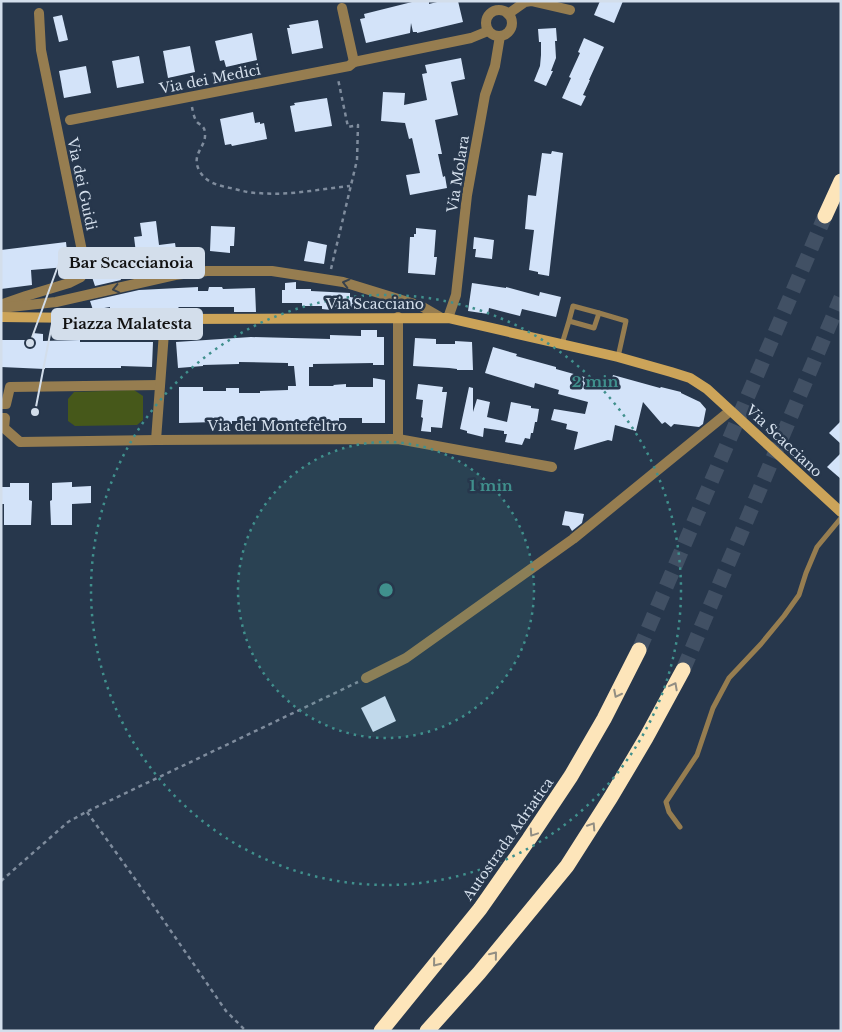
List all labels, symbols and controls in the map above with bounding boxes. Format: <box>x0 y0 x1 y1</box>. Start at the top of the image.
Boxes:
street label: Via dei Medici <box>157 60 262 98</box>
street label: Via Molara <box>443 134 473 215</box>
street label: Via dei Guidi <box>63 135 101 232</box>
callout: Bar Scaccianoia <box>59 248 204 278</box>
text: Bar Scaccianoia <box>69 253 194 272</box>
one-way arrow <box>342 279 350 289</box>
one-way arrow <box>112 283 121 294</box>
street label: Via Scacciano <box>325 295 424 313</box>
callout: Piazza Malatesta <box>52 309 202 339</box>
text: Piazza Malatesta <box>62 314 192 333</box>
text: 2 min <box>572 372 618 391</box>
street label: Via Scacciano <box>741 400 826 481</box>
street label: Via dei Montefeltro <box>206 417 347 435</box>
text: 1 min <box>469 476 513 495</box>
centre of rings <box>377 581 395 599</box>
one-way arrow <box>668 682 678 691</box>
one-way arrow <box>613 689 623 698</box>
street label: Autostrada Adriatica <box>458 774 557 905</box>
one-way arrow <box>586 822 595 832</box>
one-way arrow <box>530 827 539 837</box>
one-way arrow <box>488 952 496 961</box>
one-way arrow <box>433 957 441 966</box>

